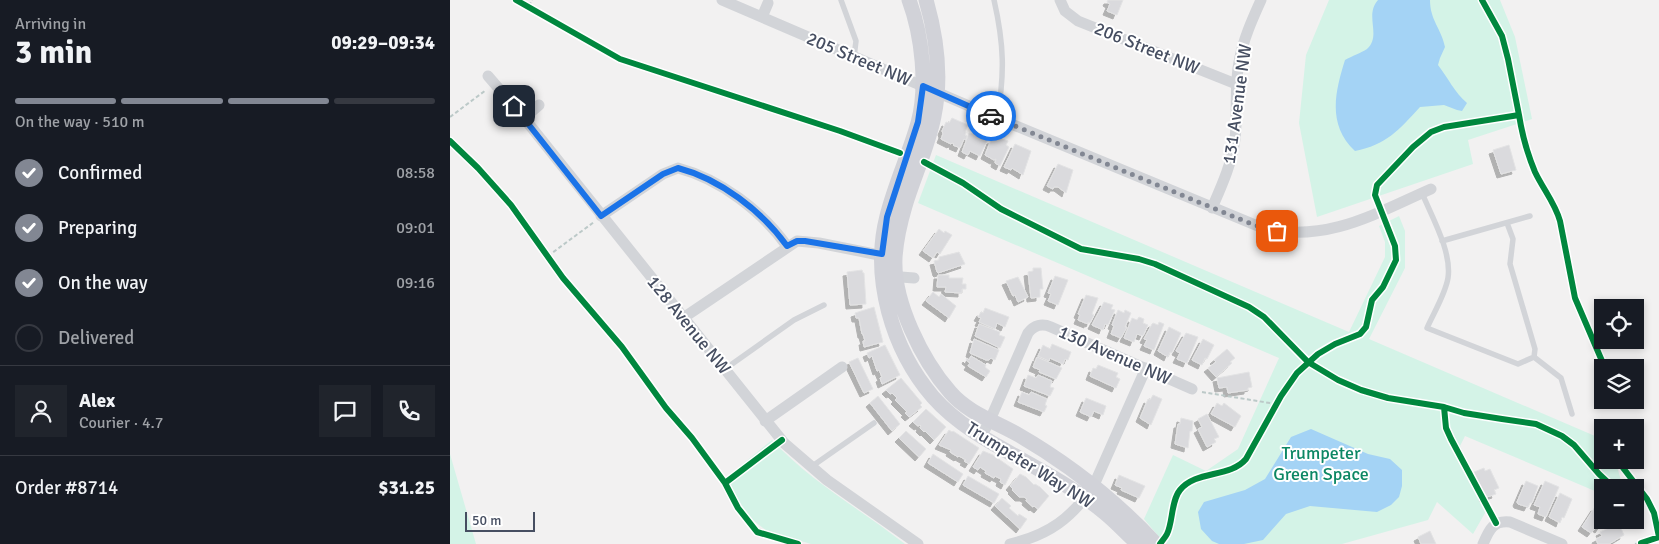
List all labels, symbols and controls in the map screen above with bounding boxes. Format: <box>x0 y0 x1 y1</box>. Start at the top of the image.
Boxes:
text: Arriving in <box>15 14 86 34</box>
street label: 206 Street NW <box>1091 17 1203 79</box>
street label: 205 Street NW <box>803 27 915 91</box>
text: 09:29–09:34 <box>331 31 435 55</box>
text: 3 min <box>15 33 92 72</box>
street label: 131 Avenue NW <box>1218 43 1256 165</box>
pin <box>493 85 535 127</box>
courier <box>966 91 1016 141</box>
icon: home <box>500 92 528 120</box>
icon: car <box>977 102 1005 130</box>
text: On the way · 510 m <box>15 112 145 132</box>
icon: check <box>15 159 43 187</box>
text: Confirmed <box>58 161 142 185</box>
text: 08:58 <box>396 163 435 183</box>
pin <box>1256 210 1298 252</box>
icon: check <box>15 214 43 242</box>
text: Preparing <box>58 216 137 240</box>
icon: bag <box>1263 217 1291 245</box>
text: 09:01 <box>396 218 435 238</box>
icon: check <box>15 269 43 297</box>
text: On the way <box>58 271 148 295</box>
street label: 128 Avenue NW <box>642 271 736 379</box>
text: 09:16 <box>396 273 435 293</box>
map controls <box>1594 299 1644 529</box>
button: locate <box>1594 299 1644 349</box>
street label: 130 Avenue NW <box>1055 320 1175 390</box>
text: Delivered <box>58 326 134 350</box>
button: layers <box>1594 359 1644 409</box>
button: person <box>15 385 67 437</box>
button: chat <box>319 385 371 437</box>
button: phone <box>383 385 435 437</box>
text: Alex <box>79 389 115 413</box>
text: Courier · 4.7 <box>79 413 163 433</box>
street label: Trumpeter Way NW <box>962 417 1098 513</box>
button: + <box>1594 419 1644 469</box>
park label: Trumpeter Green Space <box>1273 442 1369 485</box>
text: Order #8714 <box>15 476 118 500</box>
text: $31.25 <box>378 476 435 500</box>
button: − <box>1594 479 1644 529</box>
scale bar <box>465 509 535 532</box>
text: 50 m <box>472 512 501 529</box>

